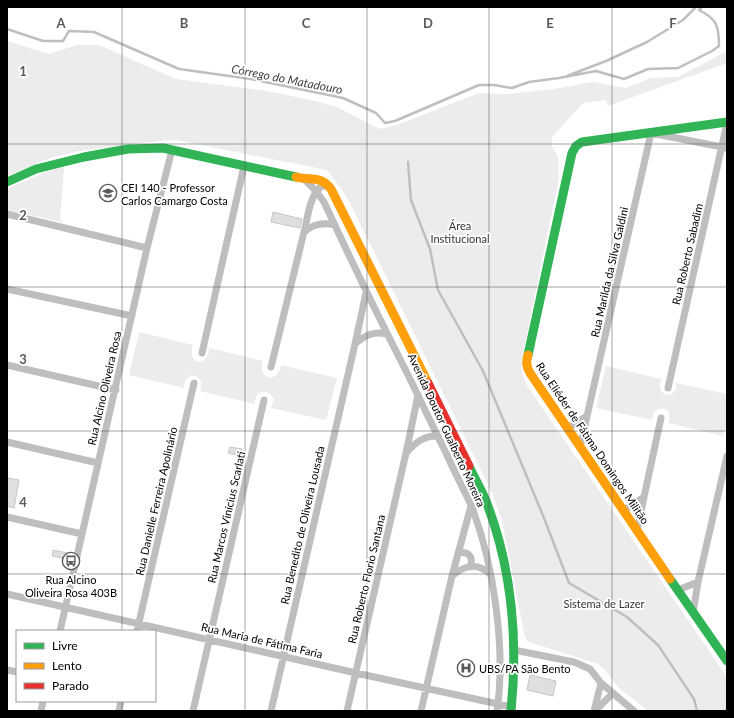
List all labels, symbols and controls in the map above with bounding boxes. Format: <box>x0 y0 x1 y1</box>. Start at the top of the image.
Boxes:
text: A <box>55 15 66 31</box>
text: B <box>180 15 189 31</box>
text: C <box>302 15 311 31</box>
text: D <box>423 15 433 31</box>
text: E <box>546 15 554 31</box>
text: F <box>669 15 677 31</box>
water label: Córrego do Matadouro <box>230 61 344 97</box>
text: 1 <box>19 63 27 79</box>
place label: CEI 140 - Professor Carlos Camargo Costa <box>121 181 228 207</box>
school or university icon: CEI 140 - Professor Carlos Camargo Costa <box>98 183 118 203</box>
street label: Rua Roberto Sabadim <box>669 202 705 306</box>
street label: Rua Marilda da Silva Galdini <box>588 205 630 338</box>
text: 2 <box>19 207 27 223</box>
park label: Área Institucional <box>430 219 490 245</box>
street label: Rua Alcino Oliveira Rosa <box>85 330 123 446</box>
text: 3 <box>19 351 27 367</box>
street label: Avenida Doutor Gualberto Moreira <box>406 351 488 509</box>
street label: Rua Eliéder de Fátima Domingos Militão <box>534 360 652 526</box>
street label: Rua Danielle Ferreira Apolinário <box>133 425 179 577</box>
street label: Rua Benedito de Oliveira Lousada <box>277 445 327 605</box>
street label: Rua Marcos Vinícius Scarlati <box>204 450 248 584</box>
text: 4 <box>19 494 27 510</box>
street label: Rua Roberto Florio Santana <box>345 513 387 645</box>
bus stop icon: Rua Alcino Oliveira Rosa 403B <box>61 551 81 571</box>
place label: Rua Alcino Oliveira Rosa 403B <box>25 573 117 599</box>
park label: Sistema de Lazer <box>564 597 644 610</box>
street label: Rua Maria de Fátima Faria <box>200 620 324 660</box>
legend <box>16 630 156 702</box>
text: Livre <box>52 638 78 653</box>
text: Lento <box>52 658 82 673</box>
hospital icon: UBS/PA São Bento <box>456 658 476 678</box>
place label: UBS/PA São Bento <box>479 662 571 675</box>
text: Parado <box>52 678 89 693</box>

